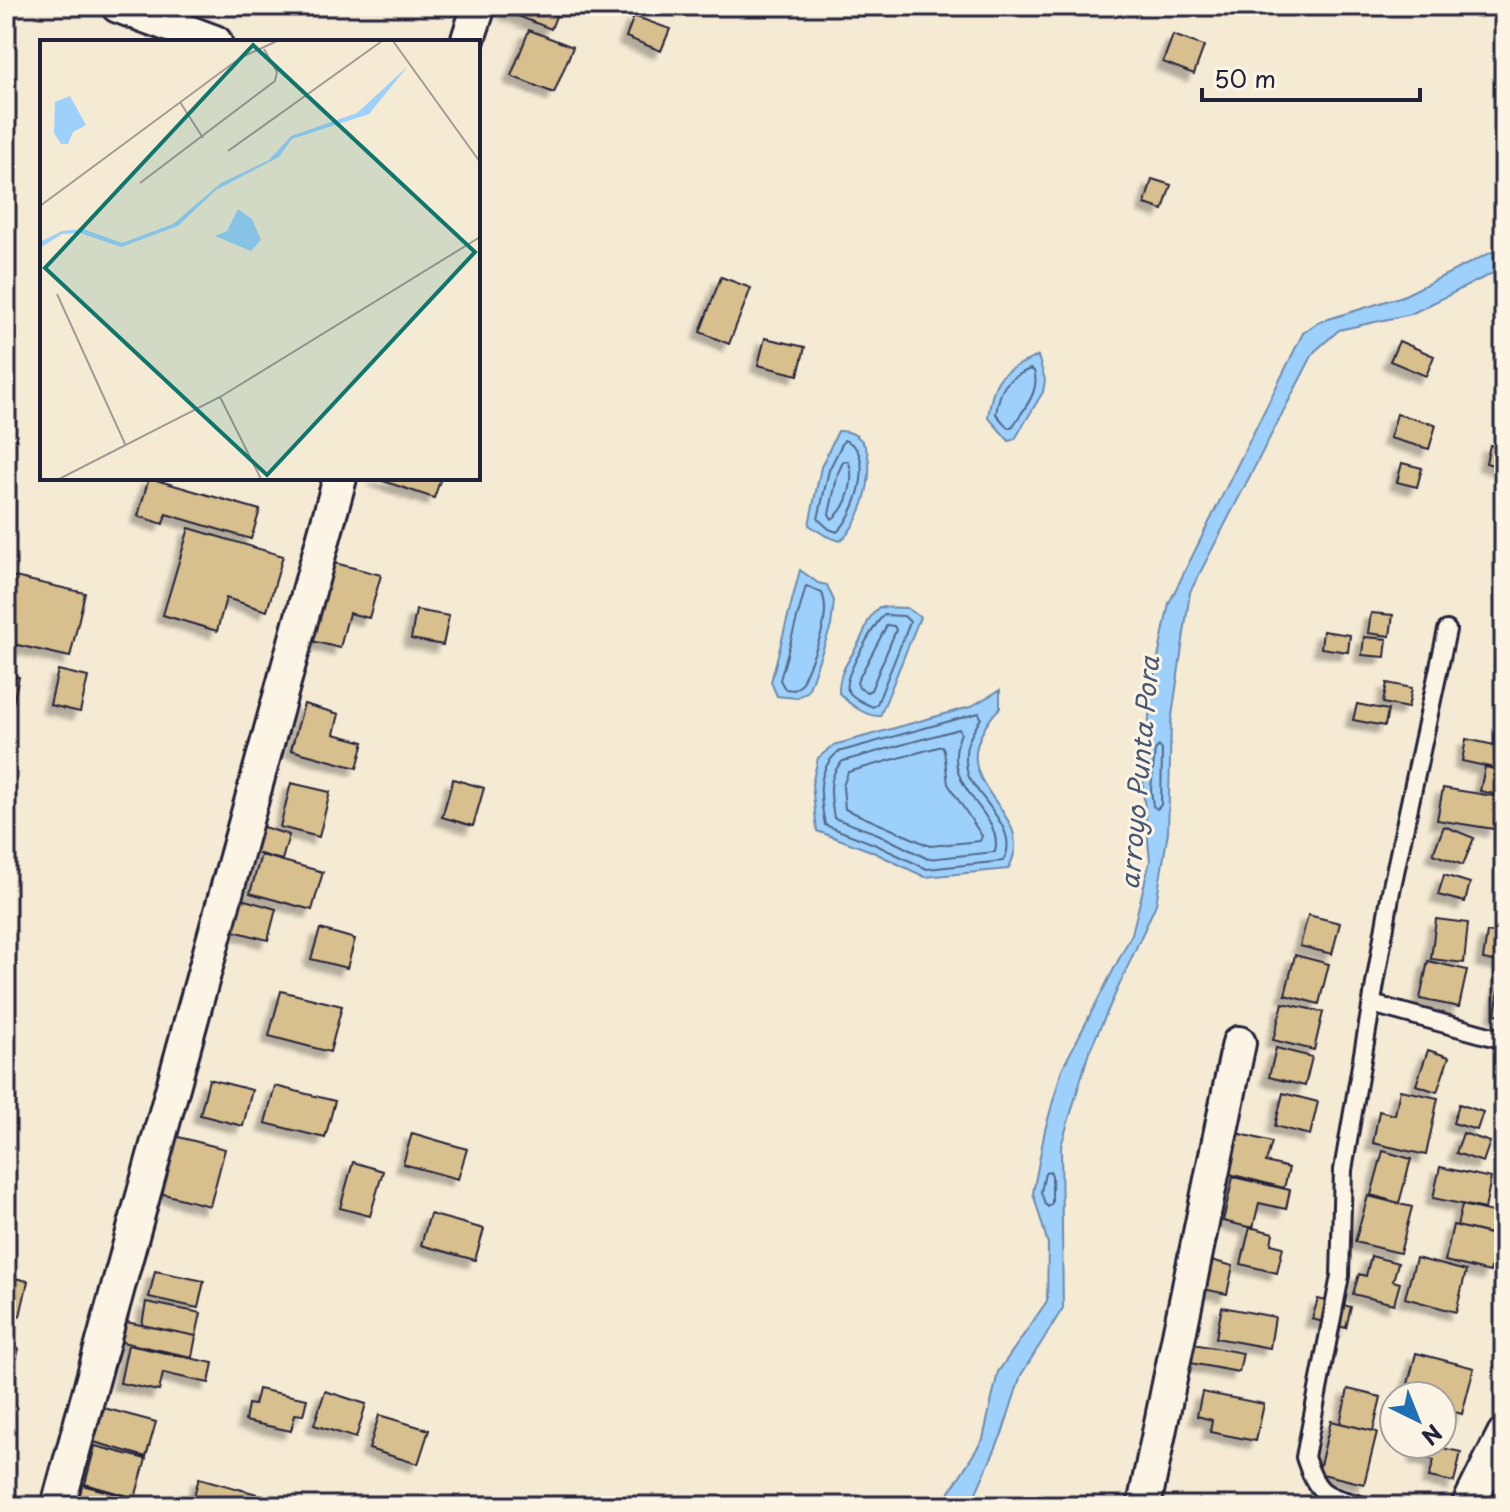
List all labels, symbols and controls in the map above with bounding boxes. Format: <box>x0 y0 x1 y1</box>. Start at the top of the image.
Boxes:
inset map <box>40 40 480 480</box>
scale bar <box>1202 52 1420 102</box>
text: 50 m <box>1214 60 1276 96</box>
water label: arroyo Punta Pora <box>1109 653 1168 891</box>
north arrow <box>1378 1380 1458 1460</box>
text: N <box>1415 1418 1450 1454</box>

